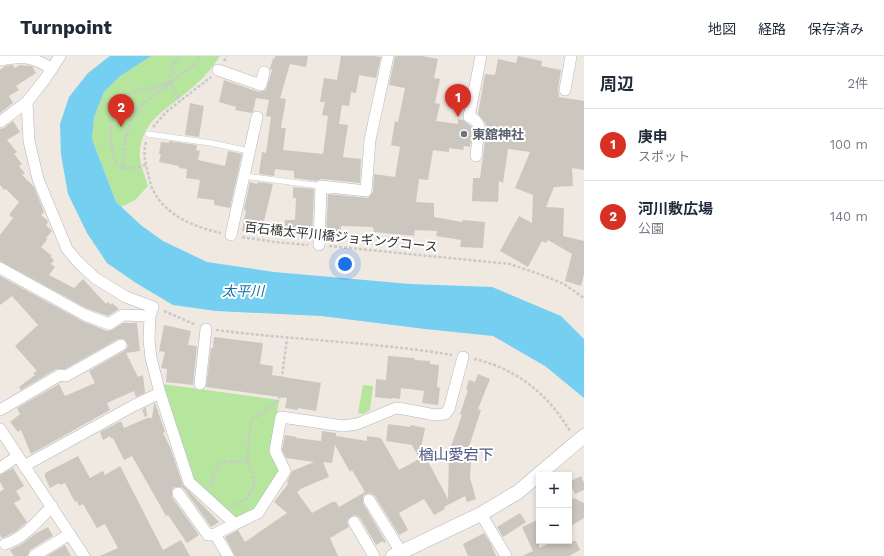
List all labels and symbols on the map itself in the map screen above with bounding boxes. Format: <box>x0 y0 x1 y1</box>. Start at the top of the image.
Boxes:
pin: 1 <box>445 84 471 117</box>
pin: 2 <box>108 94 134 127</box>
place label: 東舘神社 <box>472 127 524 142</box>
marker: 東舘神社 <box>459 129 469 139</box>
street label: 百石橋太平川橋ジョギングコース <box>244 219 438 255</box>
your location <box>335 254 355 274</box>
water label: 太平川 <box>222 283 266 299</box>
district label: 楢山愛宕下 <box>418 446 494 464</box>

